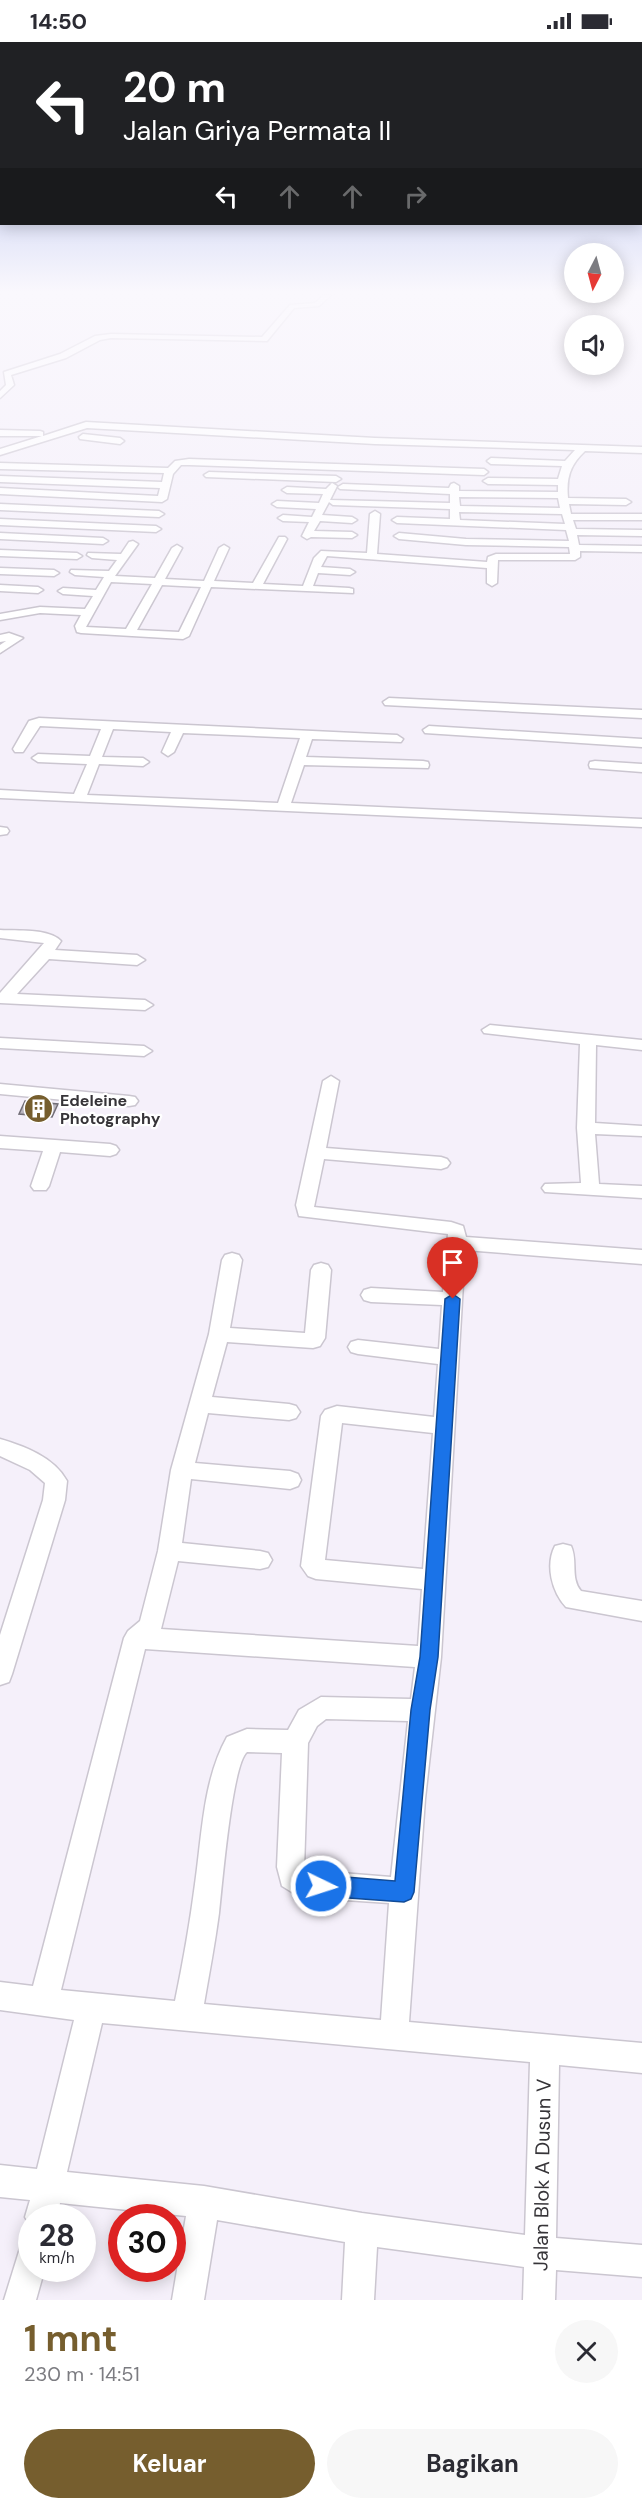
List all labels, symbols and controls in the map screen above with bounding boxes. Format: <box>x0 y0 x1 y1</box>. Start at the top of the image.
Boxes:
text: 14:50 <box>30 7 87 36</box>
text: 20 m <box>123 60 226 115</box>
icon: left <box>24 66 102 144</box>
text: Jalan Griya Permata II <box>123 113 391 148</box>
icon: left <box>210 180 243 213</box>
icon: ahead <box>273 180 306 213</box>
icon: ahead <box>336 180 369 213</box>
icon: right <box>399 180 432 213</box>
north arrow <box>564 243 624 303</box>
map controls <box>564 243 624 375</box>
button: sound <box>564 315 624 375</box>
place label: Edeleine Photography <box>60 1090 161 1129</box>
building icon: Edeleine Photography <box>23 1093 55 1125</box>
pin <box>427 1237 478 1299</box>
icon: arrive <box>436 1246 469 1279</box>
position arrow <box>289 1854 353 1918</box>
street label: Jalan Blok A Dusun V <box>527 2079 557 2271</box>
speed limit sign: 30 <box>108 2204 186 2282</box>
text: 28 <box>39 2216 75 2255</box>
text: km/h <box>39 2248 75 2268</box>
text: 1 mnt <box>24 2315 117 2362</box>
button: close <box>555 2320 618 2383</box>
text: 230 m · 14:51 <box>24 2361 140 2387</box>
button: Keluar <box>24 2429 315 2498</box>
button: Bagikan <box>327 2429 618 2498</box>

